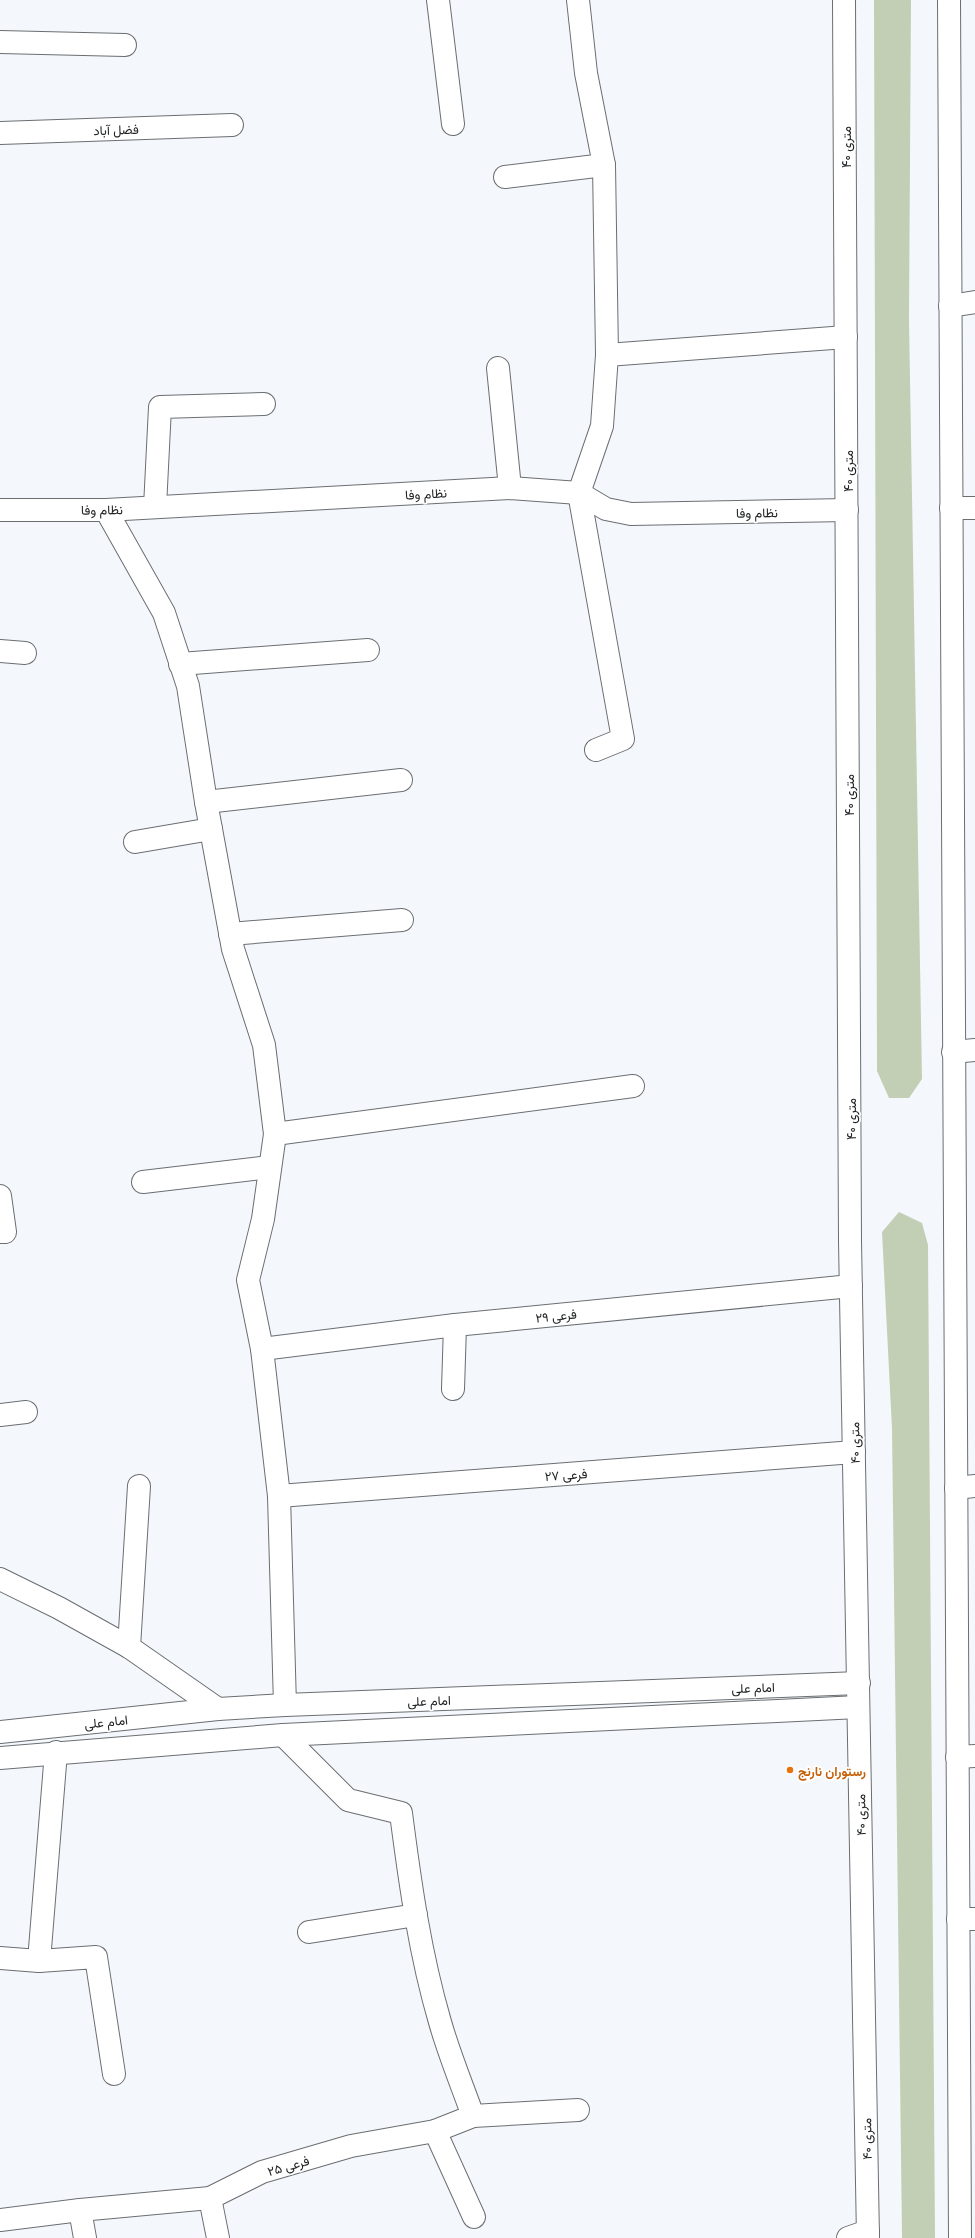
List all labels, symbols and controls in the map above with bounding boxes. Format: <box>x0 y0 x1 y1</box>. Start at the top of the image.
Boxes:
street label: فضل آباد <box>93 120 139 139</box>
street label: ۴۰ متری <box>837 126 855 168</box>
street label: ۴۰ متری <box>839 450 857 492</box>
street label: نظام وفا <box>405 483 448 504</box>
street label: نظام وفا <box>81 500 123 519</box>
street label: نظام وفا <box>736 503 778 522</box>
street label: ۴۰ متری <box>840 774 858 816</box>
street label: ۴۰ متری <box>842 1098 860 1140</box>
street label: فرعی ۲۹ <box>534 1304 578 1327</box>
street label: ۴۰ متری <box>845 1422 864 1464</box>
street label: فرعی ۲۷ <box>544 1464 588 1485</box>
street label: امام علی <box>731 1678 775 1697</box>
street label: امام علی <box>407 1691 451 1710</box>
street label: امام علی <box>83 1710 129 1733</box>
place label: رستوران نارنج <box>798 1762 866 1781</box>
marker: رستوران نارنج <box>785 1765 795 1775</box>
street label: ۴۰ متری <box>851 1794 870 1836</box>
street label: ۴۰ متری <box>857 2118 876 2160</box>
street label: فرعی ۲۵ <box>265 2151 311 2180</box>

